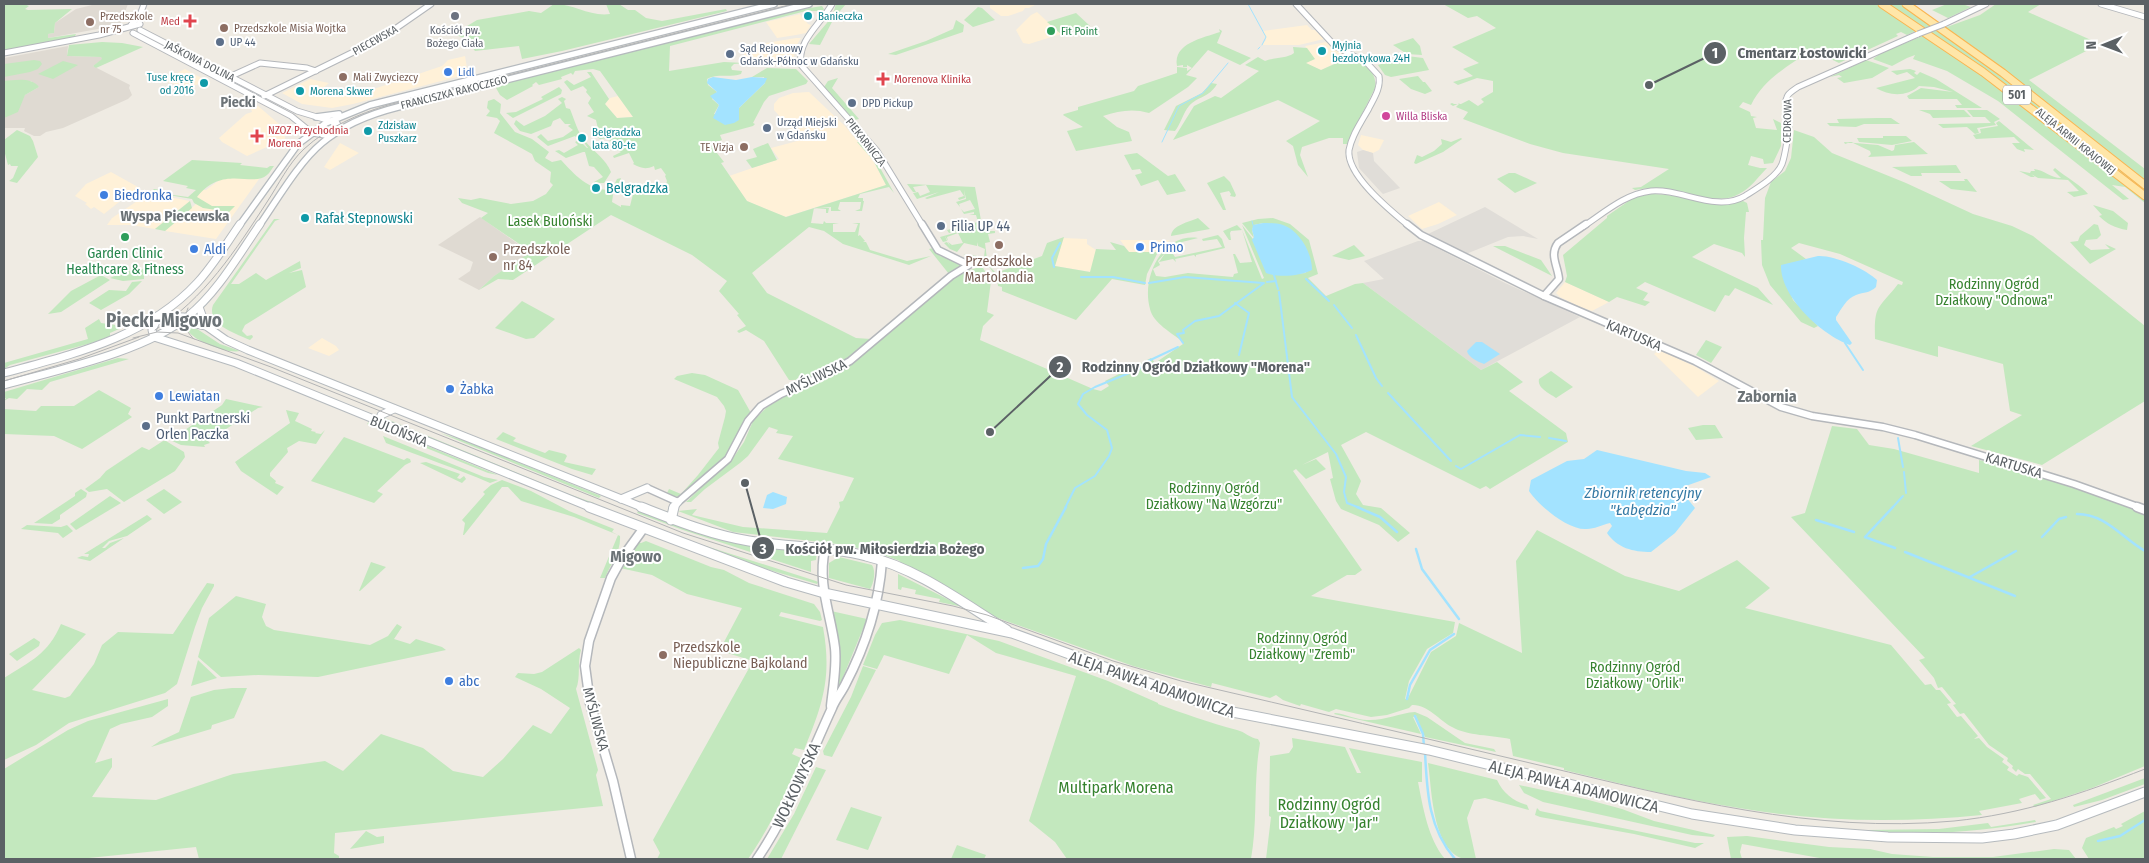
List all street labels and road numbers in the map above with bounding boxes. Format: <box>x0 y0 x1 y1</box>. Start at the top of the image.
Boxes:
street label: PIECEWSKA <box>350 23 400 58</box>
street label: JAŚKOWA DOLINA <box>163 37 238 85</box>
street label: FRANCISZKA RAKOCZEGO <box>399 73 509 112</box>
road number: 501 <box>2003 86 2031 104</box>
street label: CEDROWA <box>1781 99 1794 143</box>
street label: ALEJA ARMII KRAJOWEJ <box>2033 105 2118 178</box>
street label: PIEKARNICZA <box>843 116 889 169</box>
street label: KARTUSKA <box>1604 316 1665 355</box>
street label: MYŚLIWSKA <box>783 354 850 399</box>
street label: BULOŃSKA <box>368 411 431 451</box>
street label: KARTUSKA <box>1983 449 2045 482</box>
street label: ALEJA PAWŁA ADAMOWICZA <box>1066 647 1238 722</box>
street label: MYŚLIWSKA <box>579 685 613 753</box>
street label: WOŁKOWYSKA <box>768 739 825 831</box>
street label: ALEJA PAWŁA ADAMOWICZA <box>1487 756 1661 817</box>

